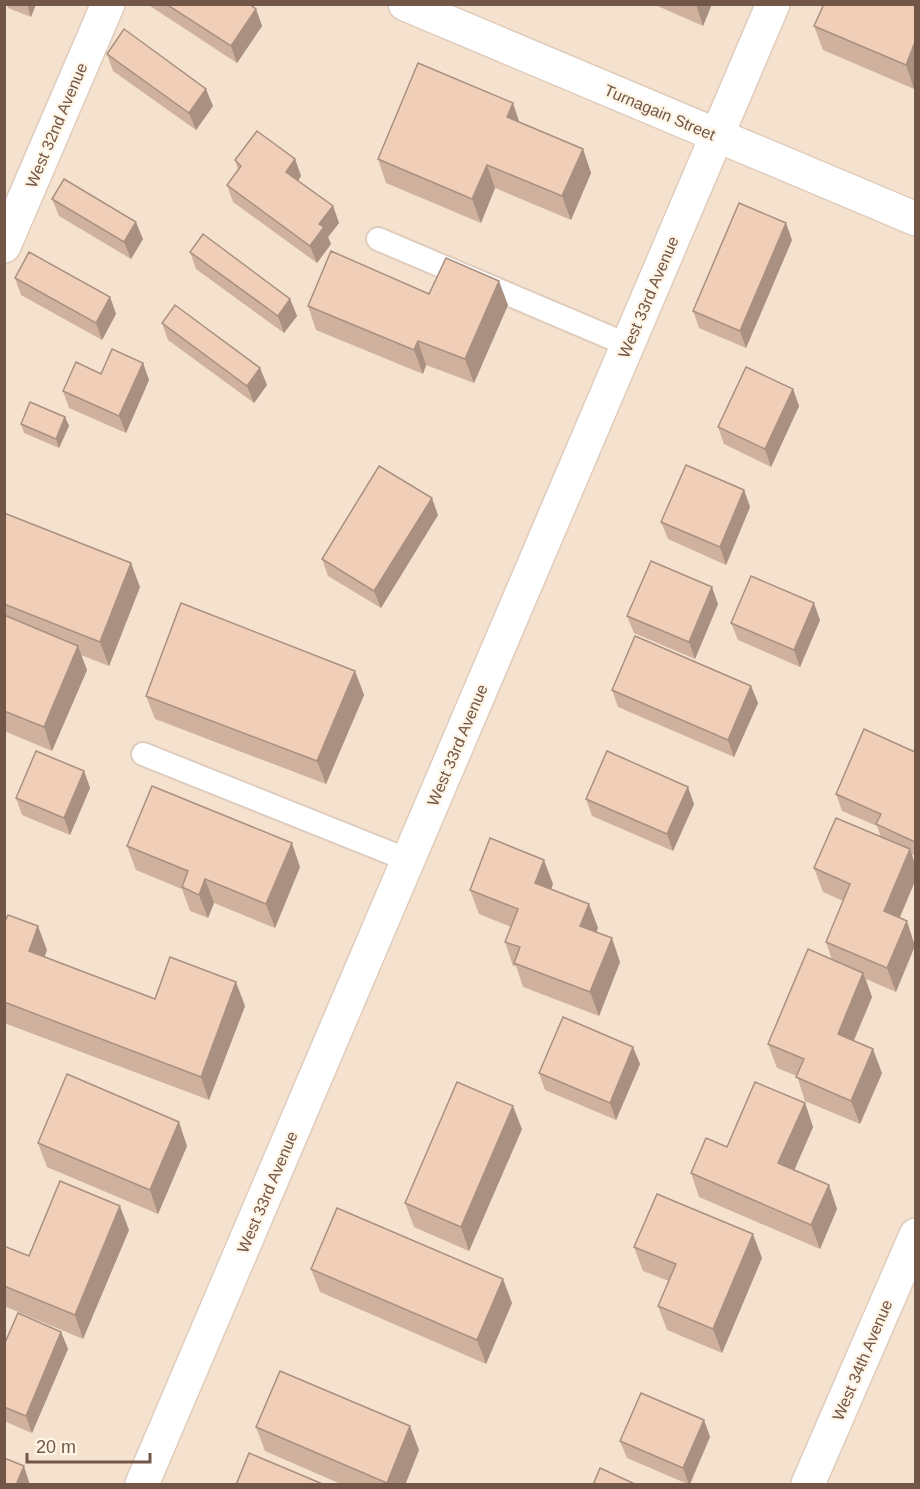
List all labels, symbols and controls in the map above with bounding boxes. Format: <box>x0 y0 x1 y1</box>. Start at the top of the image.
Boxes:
street label: West 32nd Avenue <box>23 60 90 190</box>
street label: Turnagain Street <box>602 81 718 144</box>
street label: West 33rd Avenue <box>615 234 682 360</box>
street label: West 33rd Avenue <box>424 682 491 808</box>
street label: West 33rd Avenue <box>234 1129 301 1255</box>
street label: West 34th Avenue <box>829 1297 896 1423</box>
scale bar <box>27 1426 150 1464</box>
text: 20 m <box>36 1437 76 1457</box>

